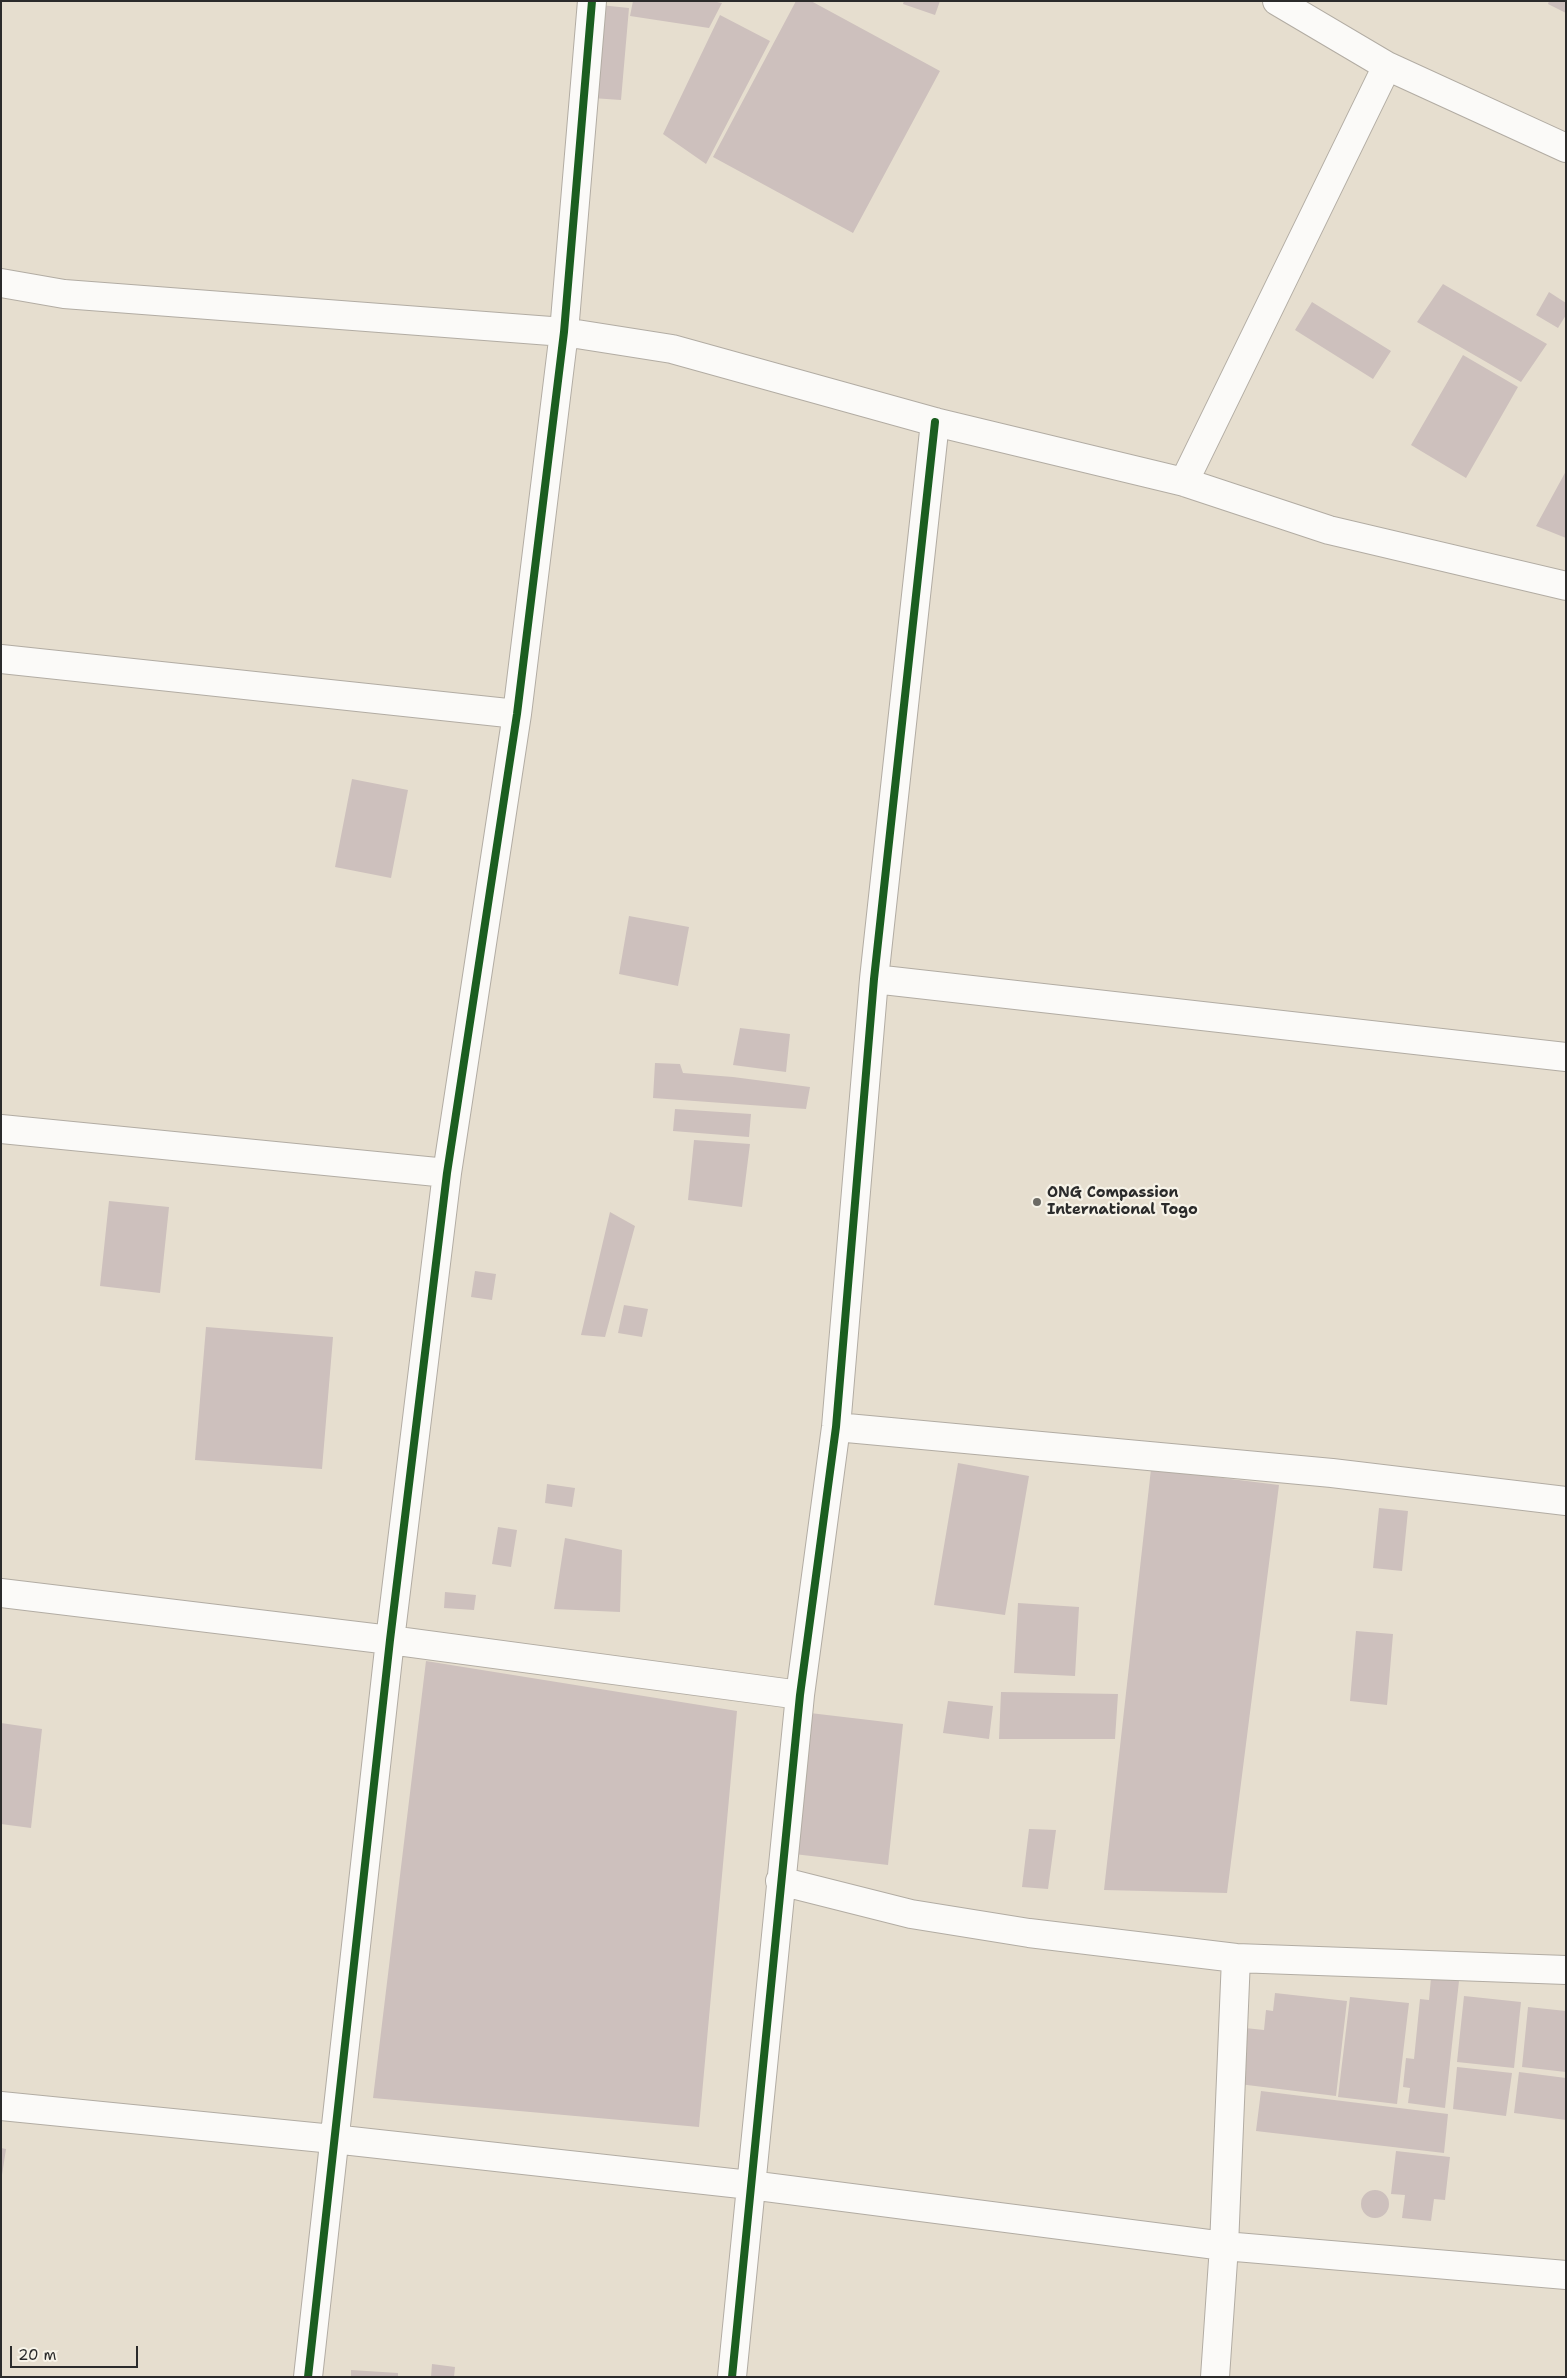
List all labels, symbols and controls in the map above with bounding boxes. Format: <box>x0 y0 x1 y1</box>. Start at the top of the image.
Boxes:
place label: ONG Compassion International Togo <box>1047 1184 1198 1219</box>
marker: ONG Compassion International Togo <box>1031 1196 1043 1208</box>
scale bar <box>12 2336 140 2368</box>
text: 20 m <box>18 2345 57 2365</box>

